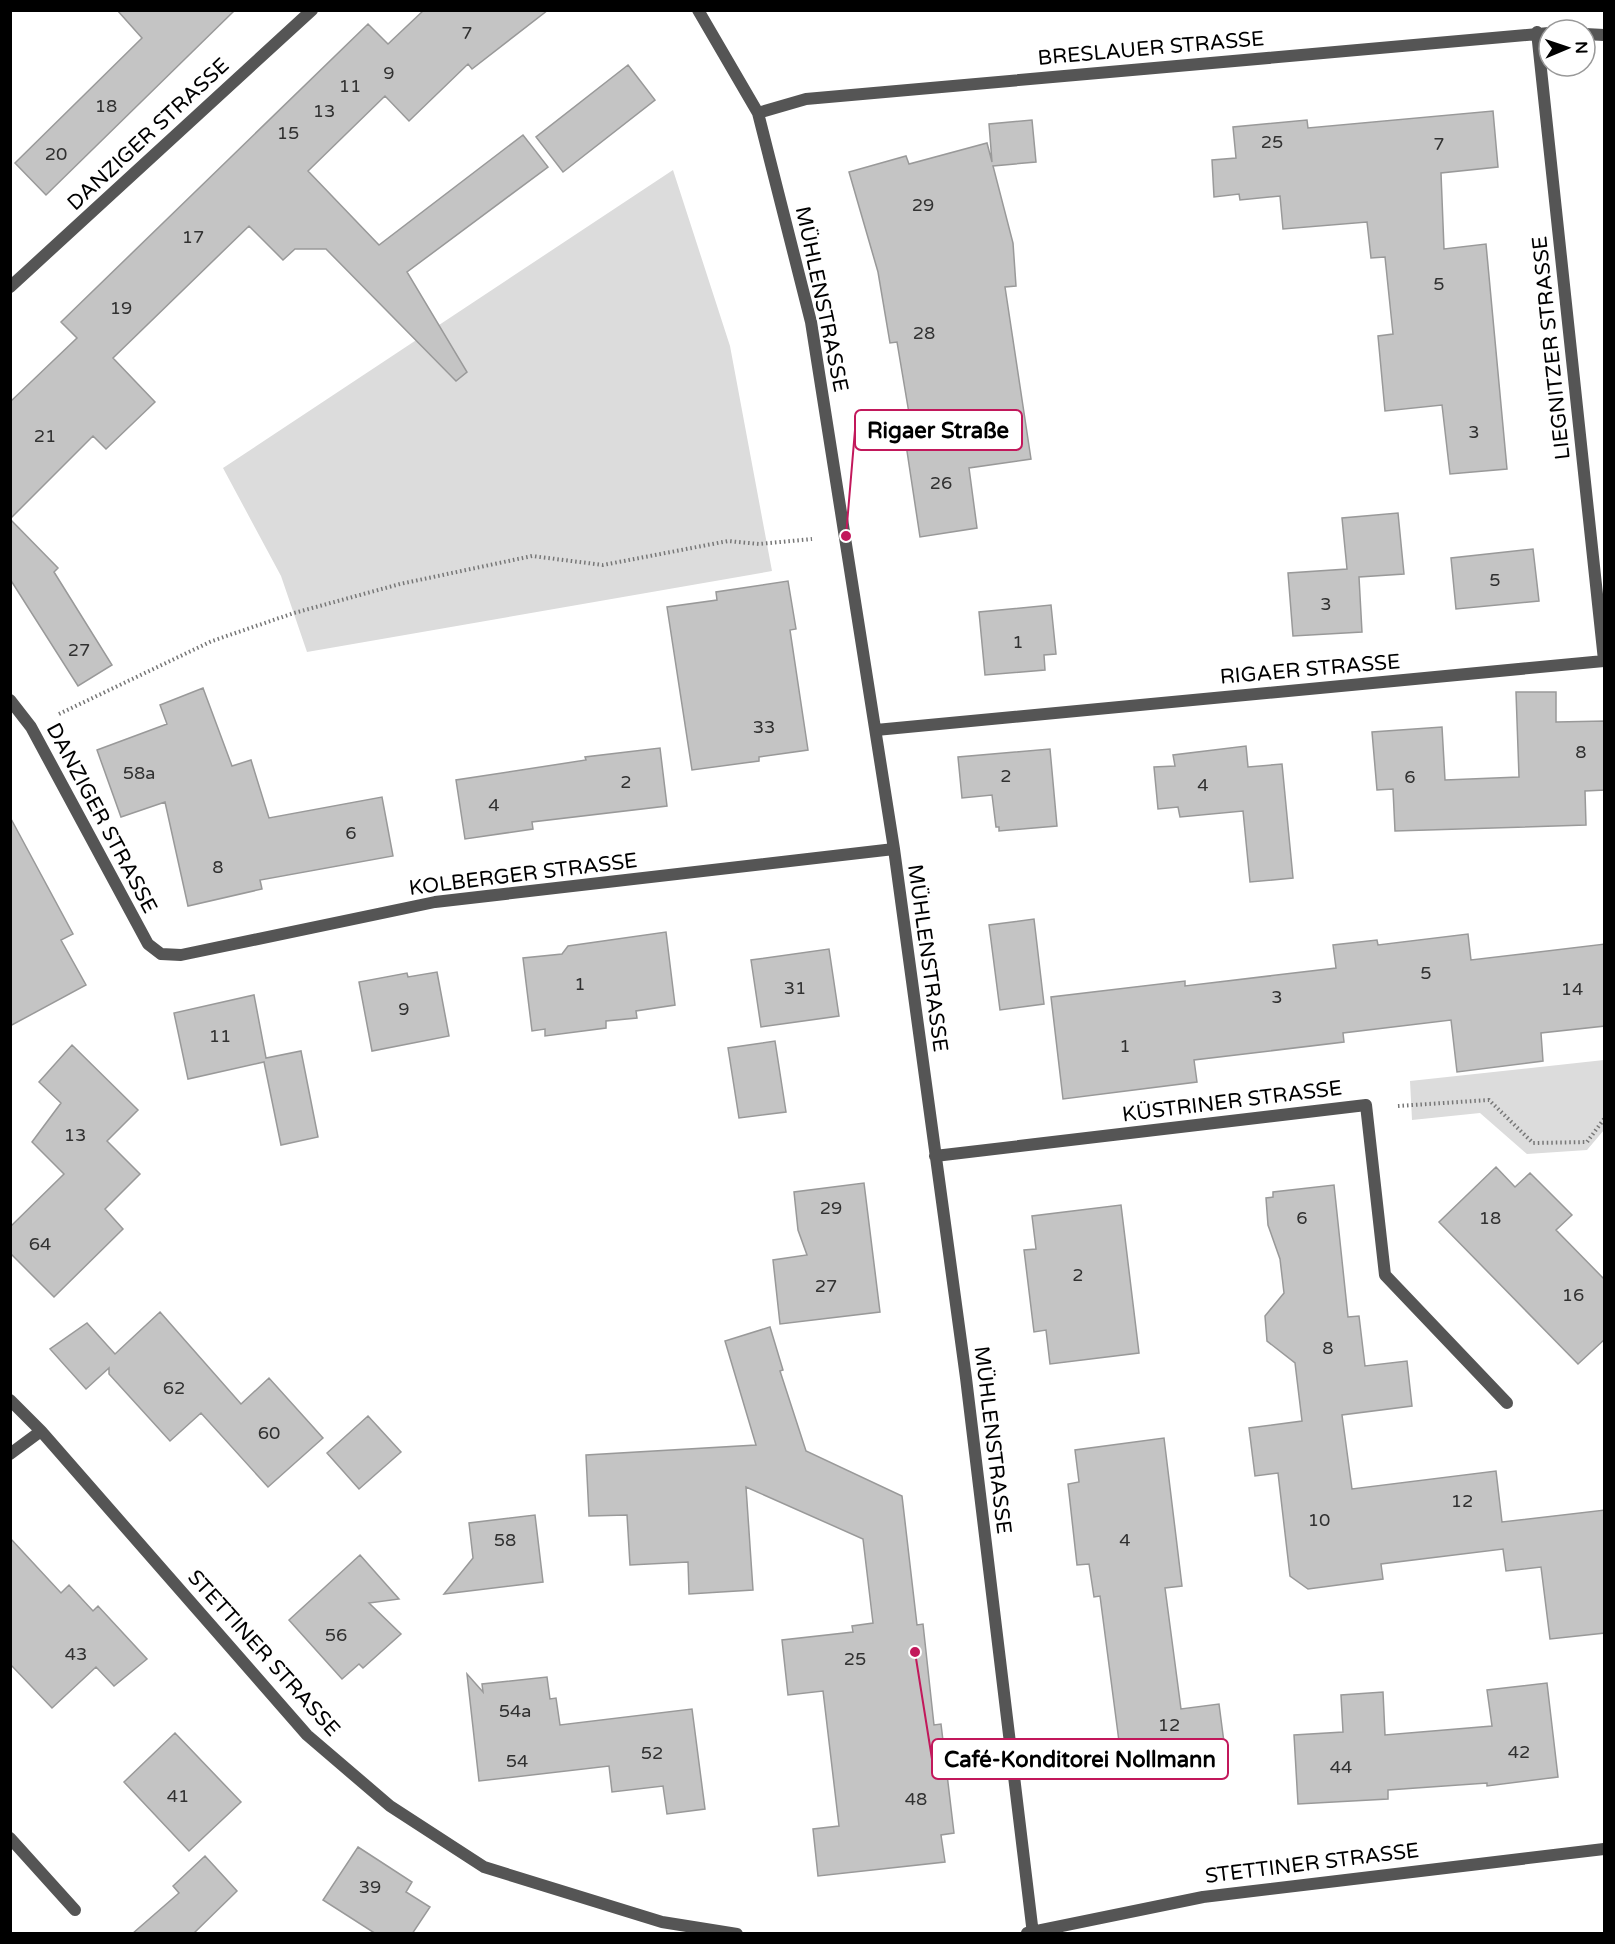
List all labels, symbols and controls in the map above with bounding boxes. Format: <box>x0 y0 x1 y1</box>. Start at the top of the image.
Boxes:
north arrow <box>1537 18 1597 78</box>
house number: 7 <box>461 22 473 44</box>
street label: BRESLAUER STRASSE <box>1037 26 1265 71</box>
text: N <box>1571 41 1591 54</box>
street label: DANZIGER STRASSE <box>62 53 234 216</box>
house number: 9 <box>383 62 395 84</box>
house number: 11 <box>339 75 361 97</box>
house number: 18 <box>95 95 117 117</box>
house number: 13 <box>313 100 335 122</box>
house number: 15 <box>277 122 299 144</box>
house number: 25 <box>1261 131 1283 153</box>
house number: 7 <box>1433 133 1445 155</box>
house number: 20 <box>45 143 67 165</box>
house number: 29 <box>912 194 934 216</box>
street label: MÜHLENSTRASSE <box>790 204 853 394</box>
house number: 17 <box>182 226 204 248</box>
street label: LIEGNITZER STRASSE <box>1527 235 1576 461</box>
house number: 5 <box>1433 273 1445 295</box>
house number: 19 <box>110 297 132 319</box>
house number: 28 <box>913 322 935 344</box>
callout: Rigaer Straße <box>855 410 1022 450</box>
text: Rigaer Straße <box>867 418 1009 444</box>
house number: 3 <box>1468 421 1480 443</box>
house number: 21 <box>34 425 56 447</box>
house number: 26 <box>930 472 952 494</box>
house number: 5 <box>1489 569 1501 591</box>
house number: 3 <box>1320 593 1332 615</box>
house number: 1 <box>1012 631 1024 653</box>
house number: 27 <box>68 639 90 661</box>
street label: RIGAER STRASSE <box>1219 649 1401 690</box>
house number: 33 <box>753 716 775 738</box>
street label: DANZIGER STRASSE <box>41 719 162 918</box>
house number: 8 <box>1575 741 1587 763</box>
house number: 58a <box>123 762 155 784</box>
house number: 2 <box>1000 765 1012 787</box>
house number: 6 <box>1404 766 1416 788</box>
house number: 2 <box>620 771 632 793</box>
house number: 4 <box>1197 774 1209 796</box>
house number: 4 <box>488 794 500 816</box>
house number: 6 <box>345 822 357 844</box>
street label: KOLBERGER STRASSE <box>407 848 639 901</box>
house number: 8 <box>212 856 224 878</box>
street label: MÜHLENSTRASSE <box>902 863 953 1054</box>
house number: 5 <box>1420 962 1432 984</box>
house number: 1 <box>574 973 586 995</box>
house number: 31 <box>784 977 806 999</box>
house number: 14 <box>1561 978 1583 1000</box>
house number: 3 <box>1271 986 1283 1008</box>
house number: 9 <box>398 998 410 1020</box>
house number: 11 <box>209 1025 231 1047</box>
house number: 1 <box>1119 1035 1131 1057</box>
street label: KÜSTRINER STRASSE <box>1121 1076 1343 1127</box>
house number: 13 <box>64 1124 86 1146</box>
house number: 29 <box>820 1197 842 1219</box>
house number: 6 <box>1296 1207 1308 1229</box>
house number: 18 <box>1479 1207 1501 1229</box>
house number: 64 <box>29 1233 51 1255</box>
house number: 2 <box>1072 1264 1084 1286</box>
house number: 27 <box>815 1275 837 1297</box>
house number: 16 <box>1562 1284 1584 1306</box>
house number: 8 <box>1322 1337 1334 1359</box>
street label: MÜHLENSTRASSE <box>969 1345 1016 1536</box>
house number: 62 <box>163 1377 185 1399</box>
house number: 60 <box>258 1422 280 1444</box>
house number: 12 <box>1451 1490 1473 1512</box>
house number: 10 <box>1308 1509 1330 1531</box>
house number: 58 <box>494 1529 516 1551</box>
house number: 4 <box>1119 1529 1131 1551</box>
street label: STETTINER STRASSE <box>182 1565 345 1742</box>
house number: 56 <box>325 1624 347 1646</box>
house number: 43 <box>65 1643 87 1665</box>
house number: 25 <box>844 1648 866 1670</box>
house number: 54a <box>499 1700 531 1722</box>
house number: 12 <box>1158 1714 1180 1736</box>
callout: Café-Konditorei Nollmann <box>932 1739 1228 1779</box>
house number: 42 <box>1508 1741 1530 1763</box>
house number: 52 <box>641 1742 663 1764</box>
text: Café-Konditorei Nollmann <box>944 1747 1216 1773</box>
house number: 54 <box>506 1750 528 1772</box>
house number: 44 <box>1330 1756 1352 1778</box>
house number: 41 <box>167 1785 189 1807</box>
house number: 48 <box>905 1788 927 1810</box>
street label: STETTINER STRASSE <box>1204 1838 1420 1889</box>
house number: 39 <box>359 1876 381 1898</box>

